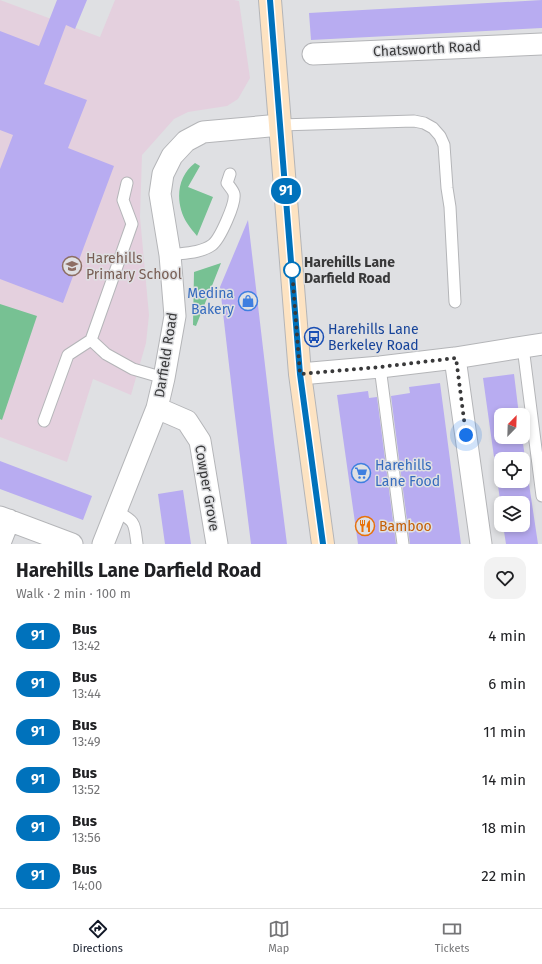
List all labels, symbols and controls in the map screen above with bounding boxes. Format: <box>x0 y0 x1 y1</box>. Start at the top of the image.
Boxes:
street label: Chatsworth Road <box>373 38 481 60</box>
line badge: 91 <box>268 178 304 204</box>
text: 91 <box>279 182 293 199</box>
place label: Harehills Primary School <box>86 250 182 283</box>
place label: Harehills Lane Darfield Road <box>304 254 395 287</box>
school or university icon: Harehills Primary School <box>61 255 83 277</box>
marker: Harehills Lane Darfield Road <box>283 261 301 279</box>
place label: Medina Bakery <box>187 285 234 318</box>
shop icon: Medina Bakery <box>237 290 259 312</box>
street label: Darfield Road <box>151 311 181 399</box>
place label: Harehills Lane Berkeley Road <box>328 321 419 354</box>
bus stop icon: Harehills Lane Berkeley Road <box>303 326 325 348</box>
north arrow <box>494 408 530 444</box>
map controls <box>494 408 530 532</box>
your location <box>456 425 476 445</box>
street label: Cowper Grove <box>191 444 223 532</box>
button: locate <box>494 452 530 488</box>
place label: Harehills Lane Food <box>375 457 440 490</box>
supermarket icon: Harehills Lane Food <box>350 462 372 484</box>
button: layers <box>494 496 530 532</box>
restaurant icon: Bamboo <box>354 515 376 537</box>
place label: Bamboo <box>379 518 432 535</box>
button: heart <box>484 557 526 599</box>
text: Harehills Lane Darfield Road <box>16 559 262 582</box>
text: Walk · 2 min · 100 m <box>16 586 131 601</box>
text: Bus <box>72 620 97 638</box>
text: 91 <box>31 627 45 644</box>
text: 4 min <box>488 627 526 645</box>
text: 13:42 <box>72 638 100 653</box>
text: Bus <box>72 668 97 686</box>
text: 91 <box>31 675 45 692</box>
text: 6 min <box>488 675 526 693</box>
text: 13:44 <box>72 686 101 701</box>
text: Bus <box>72 716 97 734</box>
text: 91 <box>31 723 45 740</box>
text: 11 min <box>483 723 526 741</box>
text: 13:49 <box>72 734 101 749</box>
text: Bus <box>72 764 97 782</box>
text: 91 <box>31 771 45 788</box>
text: 14 min <box>482 771 526 789</box>
text: 13:52 <box>72 782 100 797</box>
text: Bus <box>72 812 97 830</box>
text: 91 <box>31 819 45 836</box>
text: 18 min <box>481 819 526 837</box>
text: 13:56 <box>72 830 101 845</box>
text: Bus <box>72 860 97 878</box>
text: 91 <box>31 867 45 884</box>
text: 22 min <box>481 867 526 885</box>
text: 14:00 <box>72 878 102 893</box>
tab: Directions <box>72 918 123 955</box>
tab: Map <box>268 918 290 955</box>
tab: Tickets <box>435 918 470 955</box>

